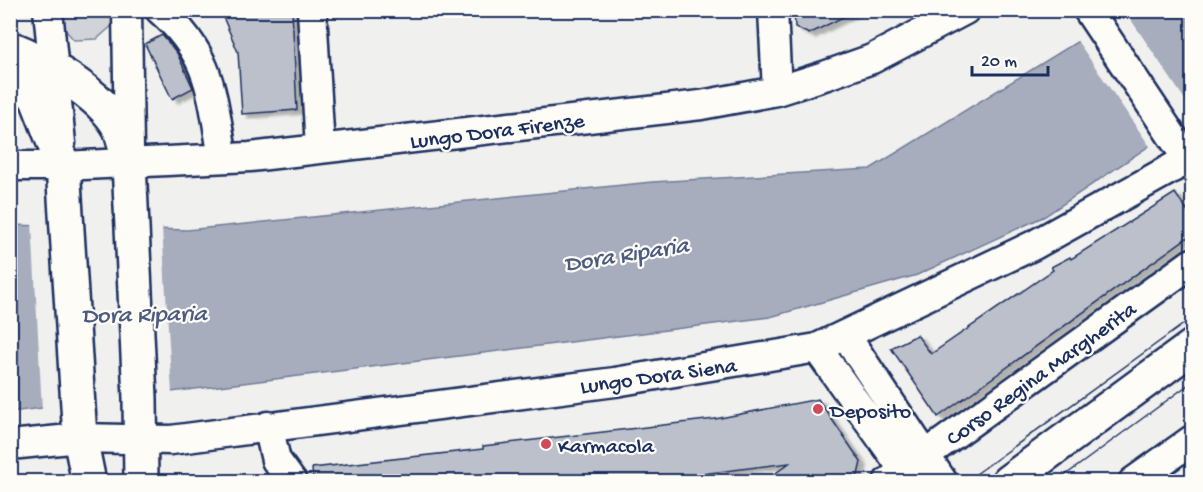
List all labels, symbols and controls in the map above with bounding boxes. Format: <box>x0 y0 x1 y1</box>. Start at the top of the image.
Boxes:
scale bar <box>972 39 1048 77</box>
text: 20 m <box>981 52 1017 73</box>
street label: Lungo Dora Firenze <box>409 109 587 157</box>
water label: Dora Riparia <box>562 232 692 281</box>
street label: Corso Regina Margherita <box>942 297 1143 453</box>
water label: Dora Riparia <box>81 301 209 332</box>
street label: Lungo Dora Siena <box>579 354 739 402</box>
place label: Deposito <box>828 400 911 426</box>
marker: Deposito <box>811 402 825 416</box>
place label: Karmacola <box>558 435 655 461</box>
marker: Karmacola <box>539 437 553 451</box>

